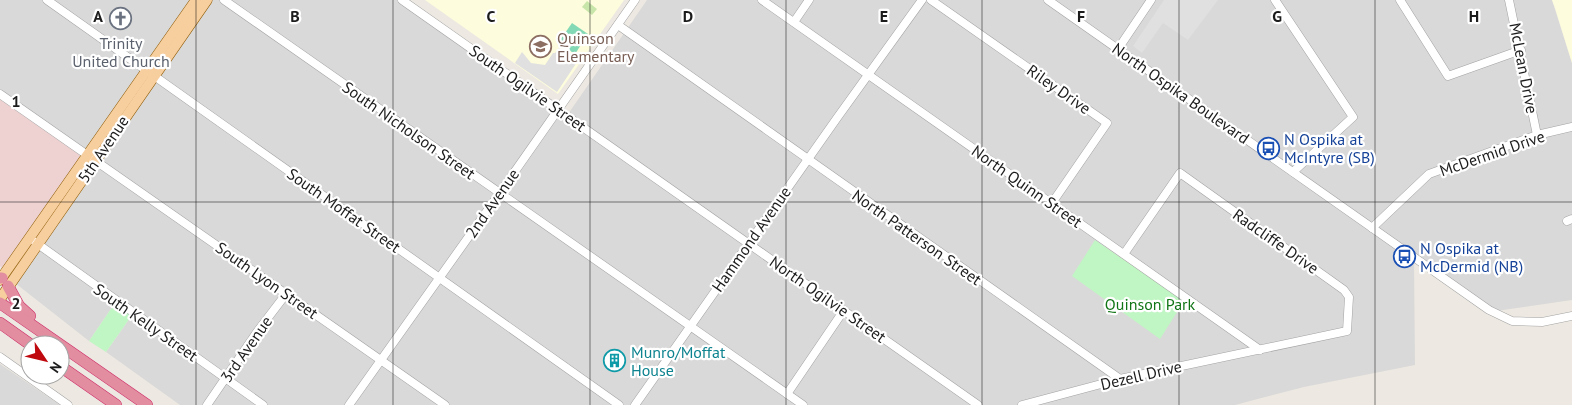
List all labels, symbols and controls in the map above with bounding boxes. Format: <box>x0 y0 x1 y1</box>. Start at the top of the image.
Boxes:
text: A <box>93 6 103 26</box>
text: B <box>290 6 300 26</box>
text: C <box>487 6 496 26</box>
text: D <box>683 6 693 26</box>
text: E <box>880 6 888 26</box>
text: F <box>1077 6 1085 26</box>
text: G <box>1272 6 1282 26</box>
text: H <box>1469 6 1479 26</box>
church icon: Trinity United Church <box>109 7 133 31</box>
street label: McLean Drive <box>1505 21 1543 115</box>
place label: Quinson Elementary <box>557 28 635 66</box>
place label: Trinity United Church <box>72 33 170 71</box>
school or university icon: Quinson Elementary <box>529 35 553 59</box>
street label: North Ospika Boulevard <box>1109 38 1253 148</box>
street label: South Ogilvie Street <box>466 40 591 136</box>
street label: Riley Drive <box>1023 60 1095 118</box>
street label: South Nicholson Street <box>339 77 480 184</box>
text: 1 <box>11 91 21 111</box>
street label: 5th Avenue <box>73 112 133 186</box>
street label: McDermid Drive <box>1437 126 1547 180</box>
place label: N Ospika at McIntyre (SB) <box>1284 129 1375 167</box>
bus stop icon: N Ospika at McIntyre (SB) <box>1256 136 1280 160</box>
street label: North Quinn Street <box>968 140 1087 232</box>
street label: South Moffat Street <box>283 163 405 257</box>
street label: 2nd Avenue <box>461 165 523 241</box>
street label: Hammond Avenue <box>707 182 795 296</box>
street label: North Patterson Street <box>848 185 986 290</box>
street label: Radcliffe Drive <box>1229 204 1323 278</box>
street label: South Lyon Street <box>212 237 323 323</box>
place label: N Ospika at McDermid (NB) <box>1420 238 1523 276</box>
bus stop icon: N Ospika at McDermid (NB) <box>1392 245 1416 269</box>
street label: North Ogilvie Street <box>766 251 891 347</box>
street label: South Kelly Street <box>90 279 202 366</box>
text: 2 <box>11 293 21 313</box>
park label: Quinson Park <box>1105 294 1196 314</box>
street label: 3rd Avenue <box>216 312 276 386</box>
north arrow <box>20 335 70 385</box>
place label: Munro/Moffat House <box>631 342 726 380</box>
building icon: Munro/Moffat House <box>603 349 627 373</box>
street label: Dezell Drive <box>1098 356 1184 394</box>
text: N <box>46 359 66 376</box>

